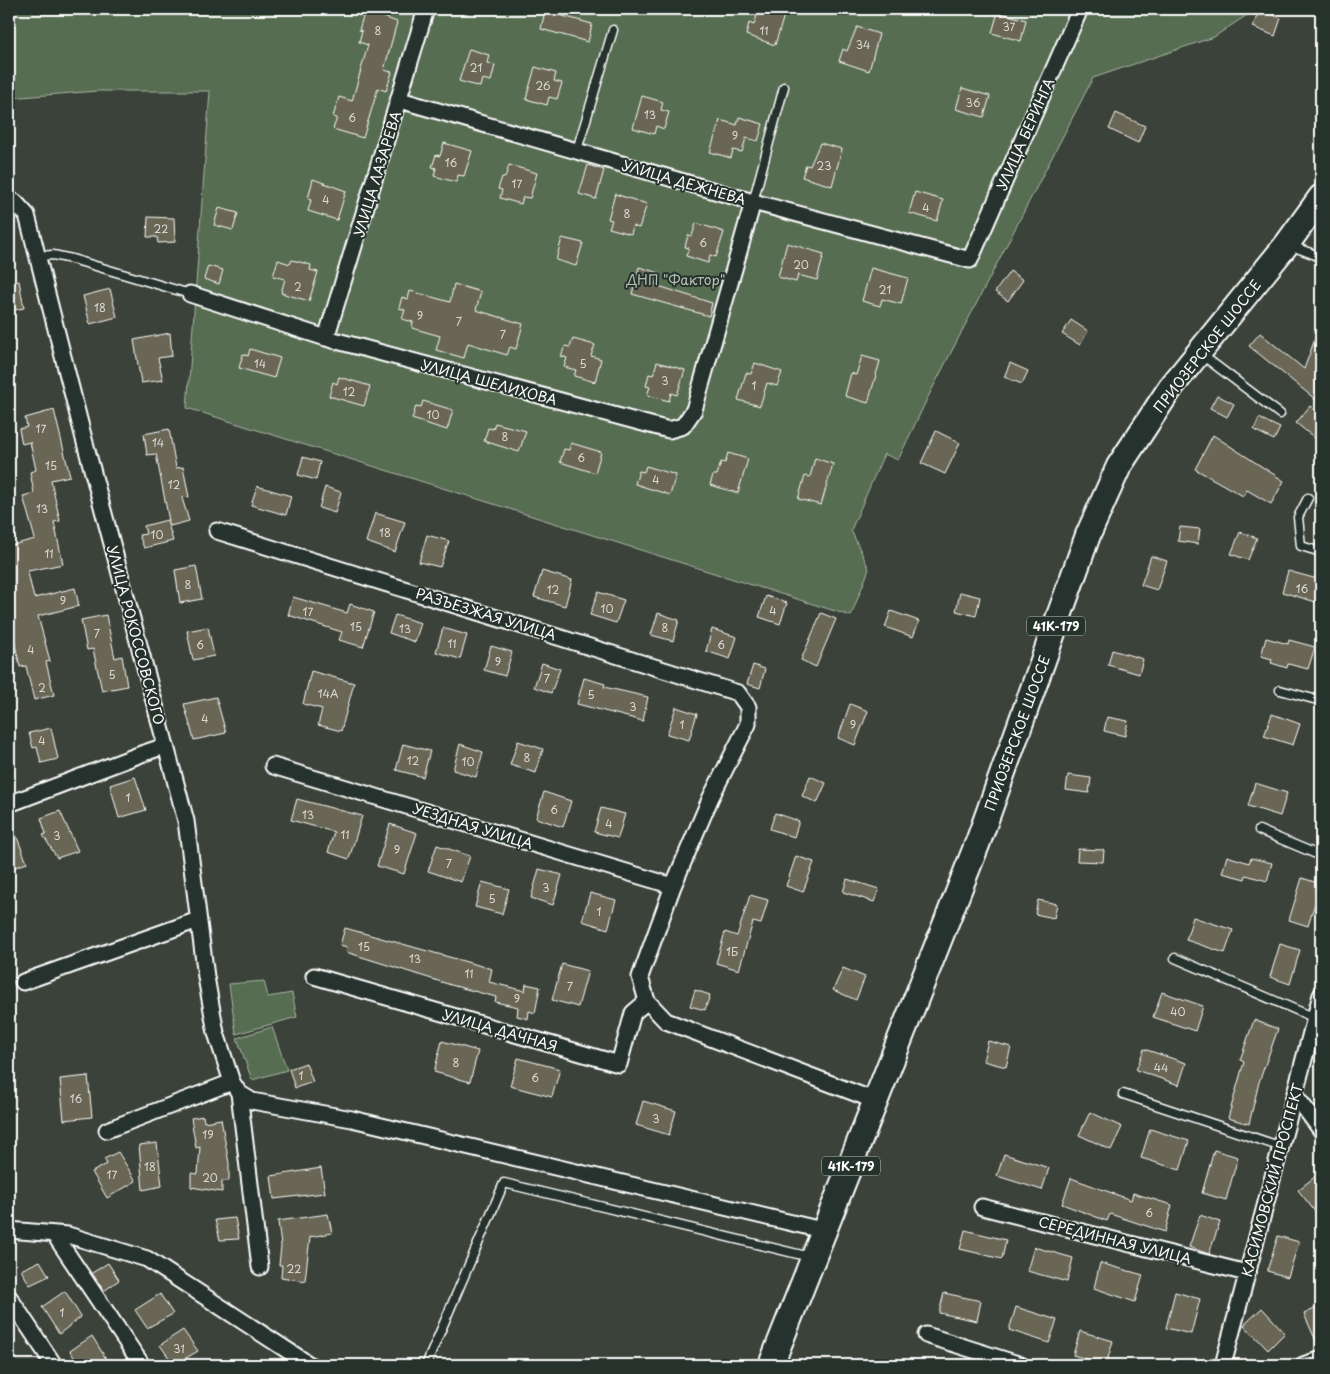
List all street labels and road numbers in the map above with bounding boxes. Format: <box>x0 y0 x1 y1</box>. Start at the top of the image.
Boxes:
street label: УЛИЦА БЕРИНГА <box>991 74 1059 194</box>
street label: УЛИЦА ЛАЗАРЕВА <box>348 108 406 240</box>
street label: УЛИЦА ДЕЖНЕВА <box>620 154 748 210</box>
street label: ПРИОЗЕРСКОЕ ШОССЕ <box>1148 275 1266 417</box>
street label: УЛИЦА ШЕЛИХОВА <box>419 354 559 410</box>
street label: УЛИЦА РОКОССОВСКОГО <box>102 543 170 727</box>
street label: РАЗЪЕЗЖАЯ УЛИЦА <box>413 583 559 646</box>
road number: 41К-179 <box>1027 616 1085 636</box>
street label: ПРИОЗЕРСКОЕ ШОССЕ <box>979 652 1055 814</box>
street label: УЕЗДНАЯ УЛИЦА <box>410 798 536 854</box>
street label: УЛИЦА ДАЧНАЯ <box>440 1004 560 1056</box>
street label: КАСИМОВСКИЙ ПРОСПЕКТ <box>1236 1081 1308 1279</box>
road number: 41К-179 <box>822 1156 880 1176</box>
street label: СЕРЕДИННАЯ УЛИЦА <box>1036 1211 1194 1269</box>

